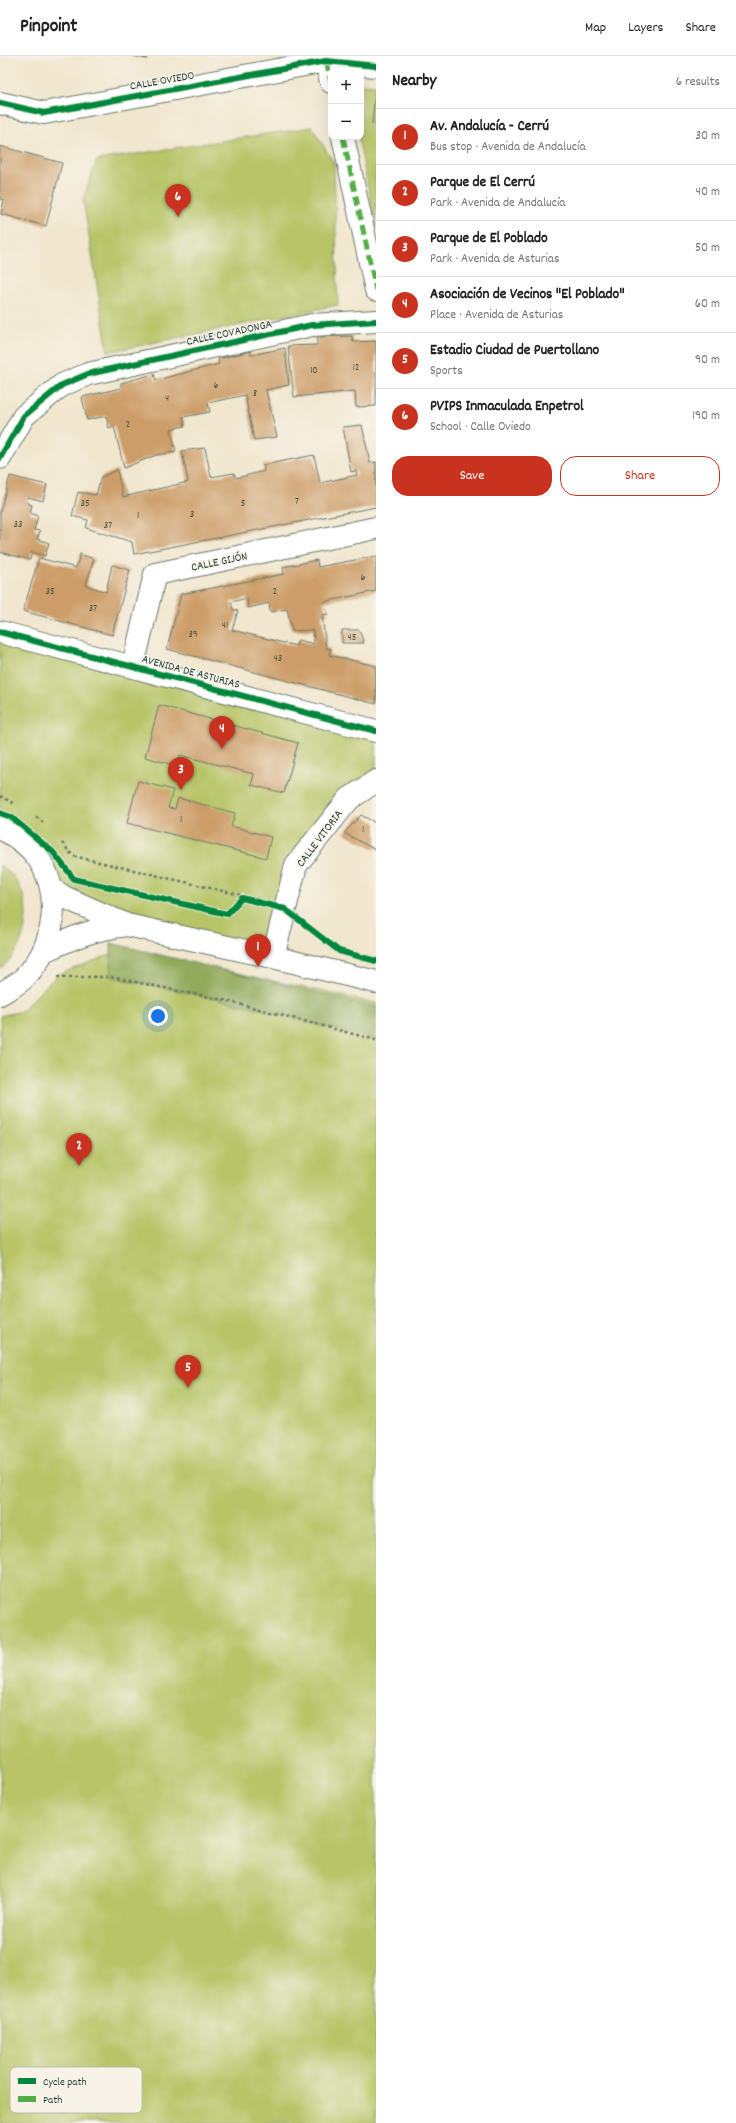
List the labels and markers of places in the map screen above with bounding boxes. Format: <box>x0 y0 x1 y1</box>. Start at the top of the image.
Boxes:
pin: 6 <box>165 184 191 217</box>
pin: 4 <box>209 716 235 749</box>
pin: 3 <box>168 757 194 790</box>
pin: 1 <box>245 934 271 967</box>
pin: 2 <box>66 1133 92 1166</box>
pin: 5 <box>175 1355 201 1388</box>

